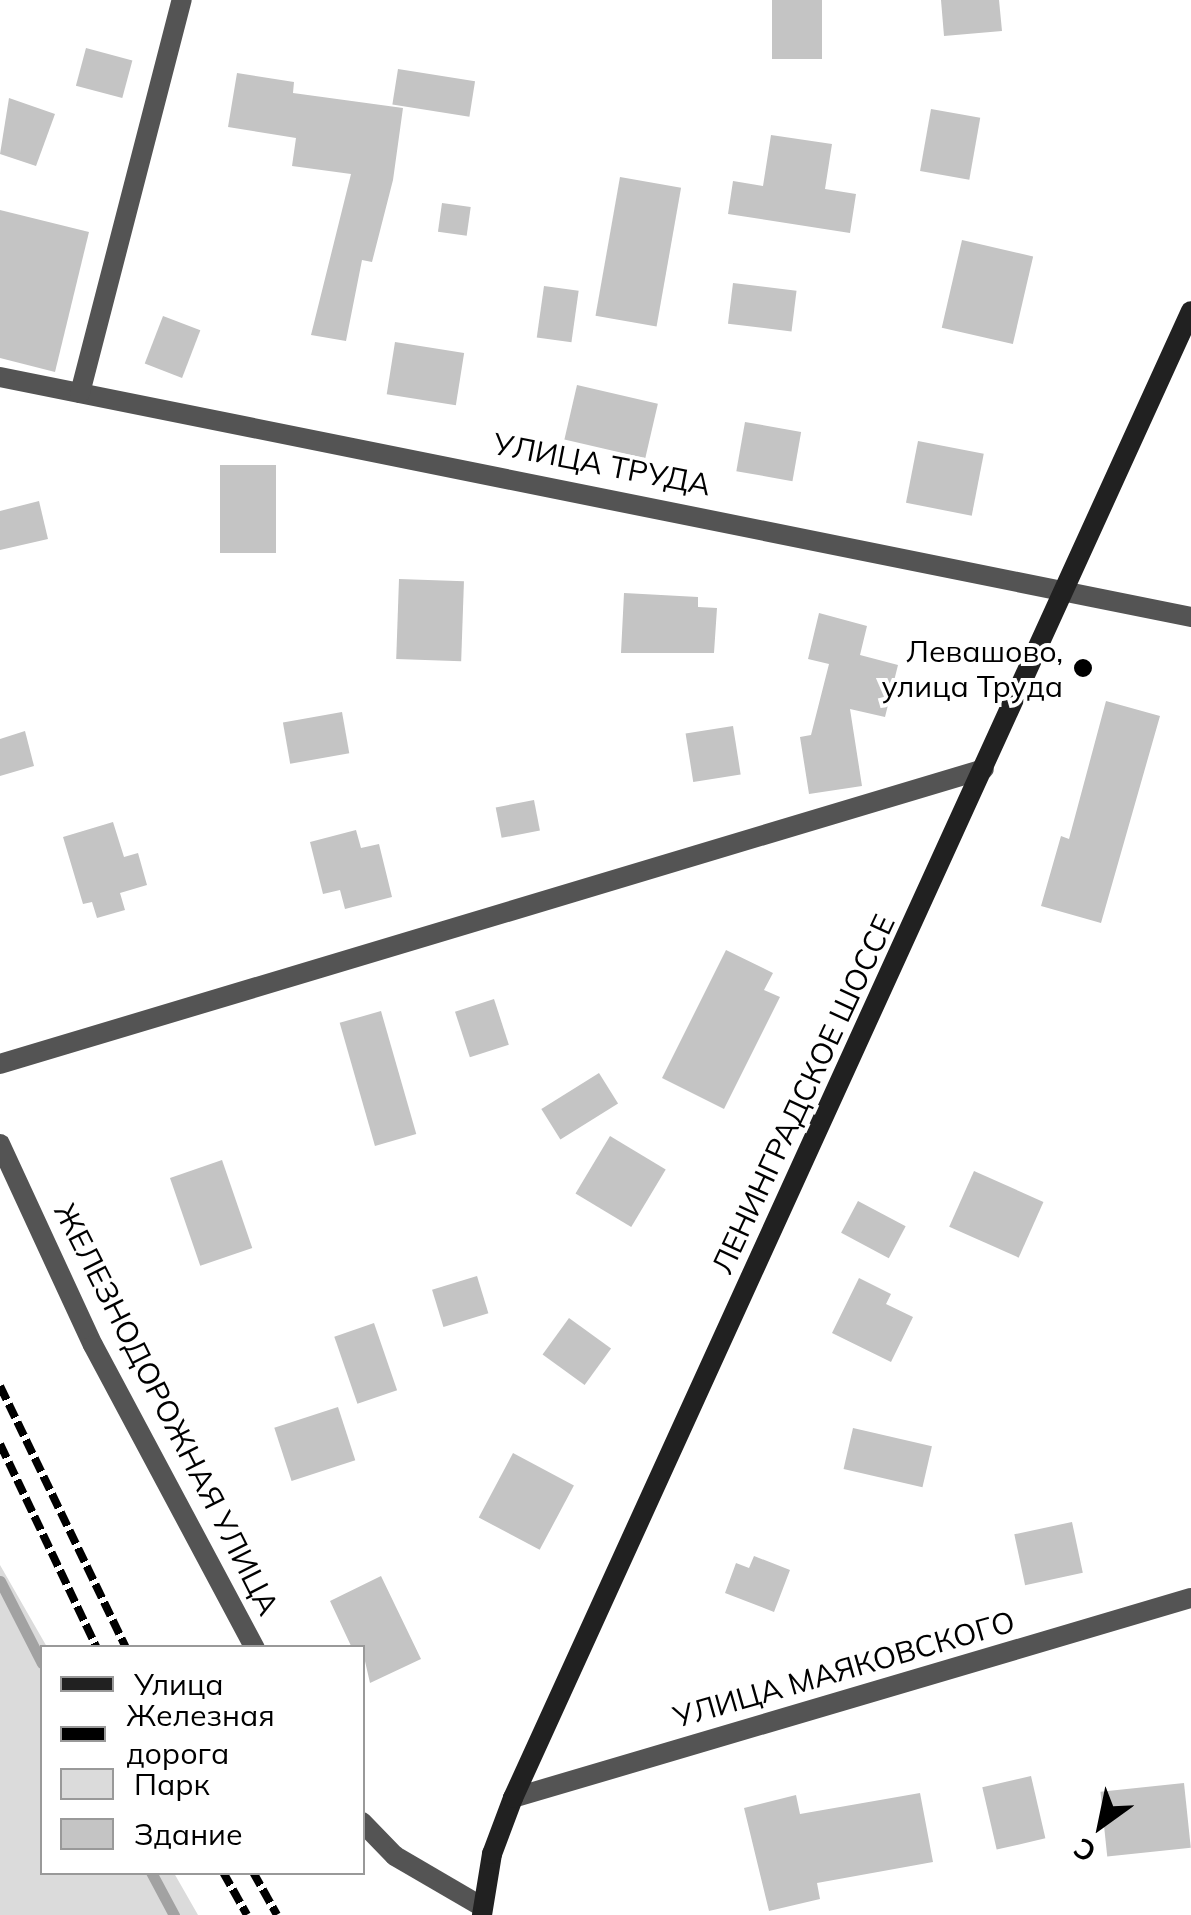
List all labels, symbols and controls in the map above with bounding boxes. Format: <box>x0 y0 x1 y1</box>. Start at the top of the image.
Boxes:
street label: УЛИЦА ТРУДА <box>490 425 714 503</box>
place label: Левашово, улица Труда <box>881 633 1063 704</box>
marker: Левашово, улица Труда <box>1072 657 1094 679</box>
street label: ЛЕНИНГРАДСКОЕ ШОССЕ <box>704 909 902 1279</box>
street label: ЖЕЛЕЗНОДОРОЖНАЯ УЛИЦА <box>47 1197 287 1621</box>
street label: УЛИЦА МАЯКОВСКОГО <box>669 1603 1019 1735</box>
legend <box>40 1645 365 1875</box>
text: Улица <box>134 1665 224 1703</box>
text: Железная дорога <box>126 1696 275 1772</box>
text: Парк <box>134 1765 210 1803</box>
north arrow <box>1051 1775 1151 1875</box>
text: Здание <box>134 1815 243 1853</box>
text: С <box>1067 1831 1102 1870</box>

